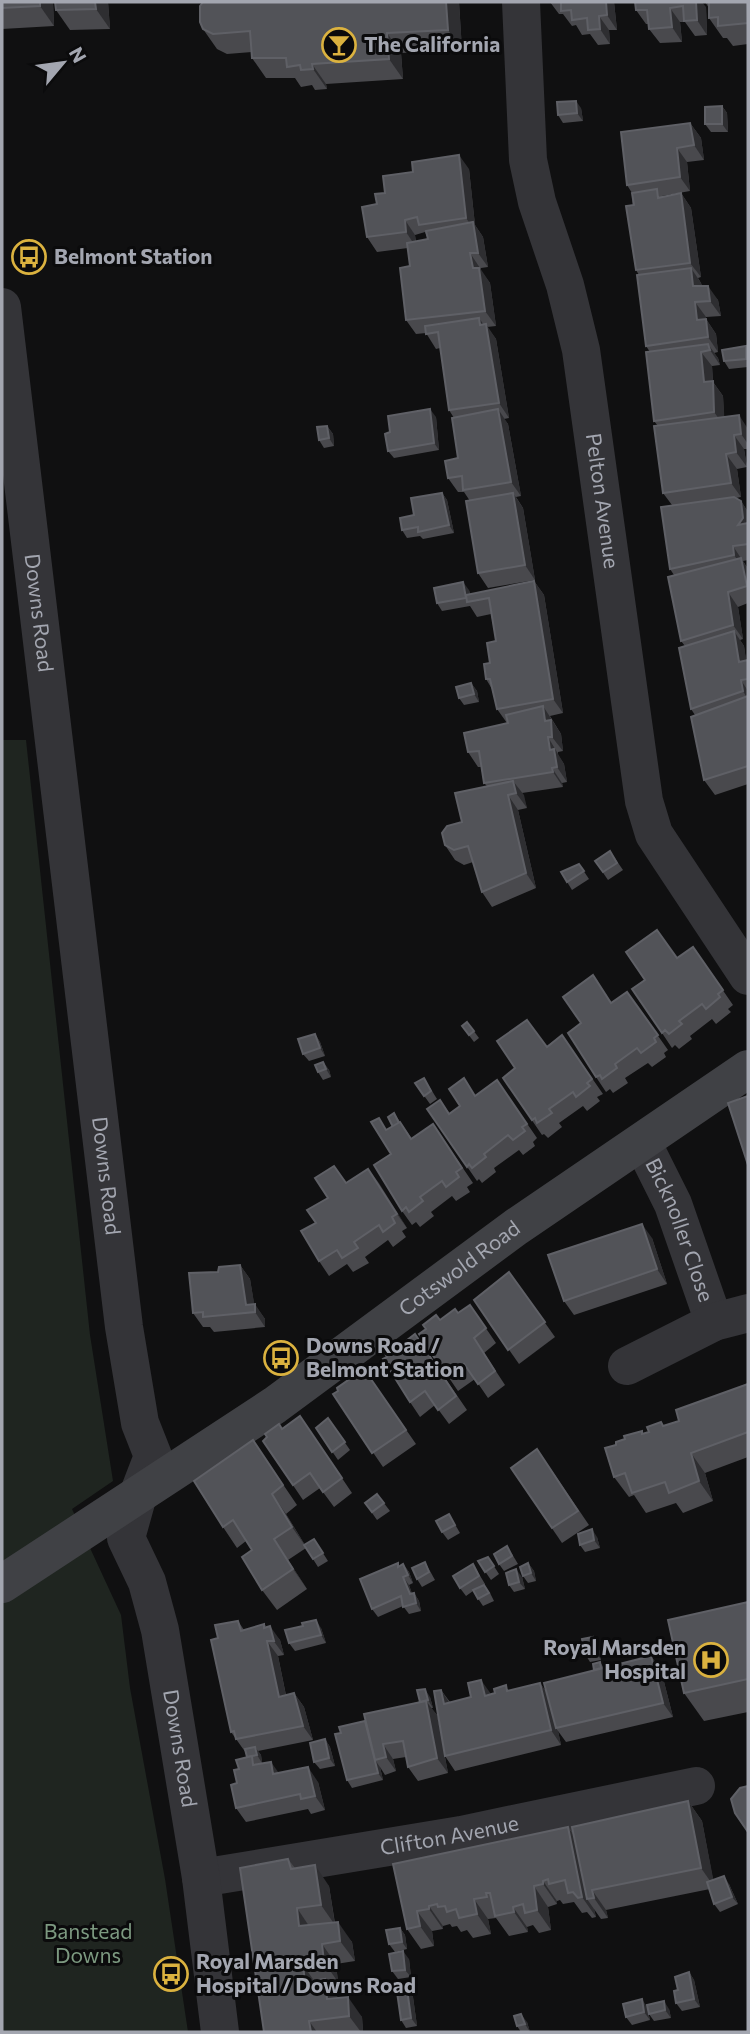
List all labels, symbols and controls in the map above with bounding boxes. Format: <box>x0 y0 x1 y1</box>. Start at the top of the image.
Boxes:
bar icon: The California <box>320 26 358 64</box>
north arrow <box>28 28 98 98</box>
place label: The California <box>364 31 500 56</box>
text: N <box>65 43 92 66</box>
bus stop icon: Belmont Station <box>10 238 48 276</box>
place label: Belmont Station <box>54 243 212 268</box>
street label: Pelton Avenue <box>582 431 625 570</box>
street label: Downs Road <box>21 552 60 673</box>
street label: Downs Road <box>88 1115 127 1236</box>
street label: Bicknoller Close <box>641 1154 720 1305</box>
street label: Cotswold Road <box>393 1214 524 1320</box>
place label: Downs Road / Belmont Station <box>306 1332 464 1381</box>
bus stop icon: Downs Road / Belmont Station <box>262 1339 300 1377</box>
place label: Royal Marsden Hospital <box>543 1634 686 1683</box>
hospital icon: Royal Marsden Hospital <box>692 1641 730 1679</box>
street label: Downs Road <box>159 1687 203 1809</box>
street label: Clifton Avenue <box>378 1809 521 1859</box>
park label: Banstead Downs <box>44 1918 132 1967</box>
place label: Royal Marsden Hospital / Downs Road <box>196 1948 416 1997</box>
bus stop icon: Royal Marsden Hospital / Downs Road <box>152 1955 190 1993</box>

